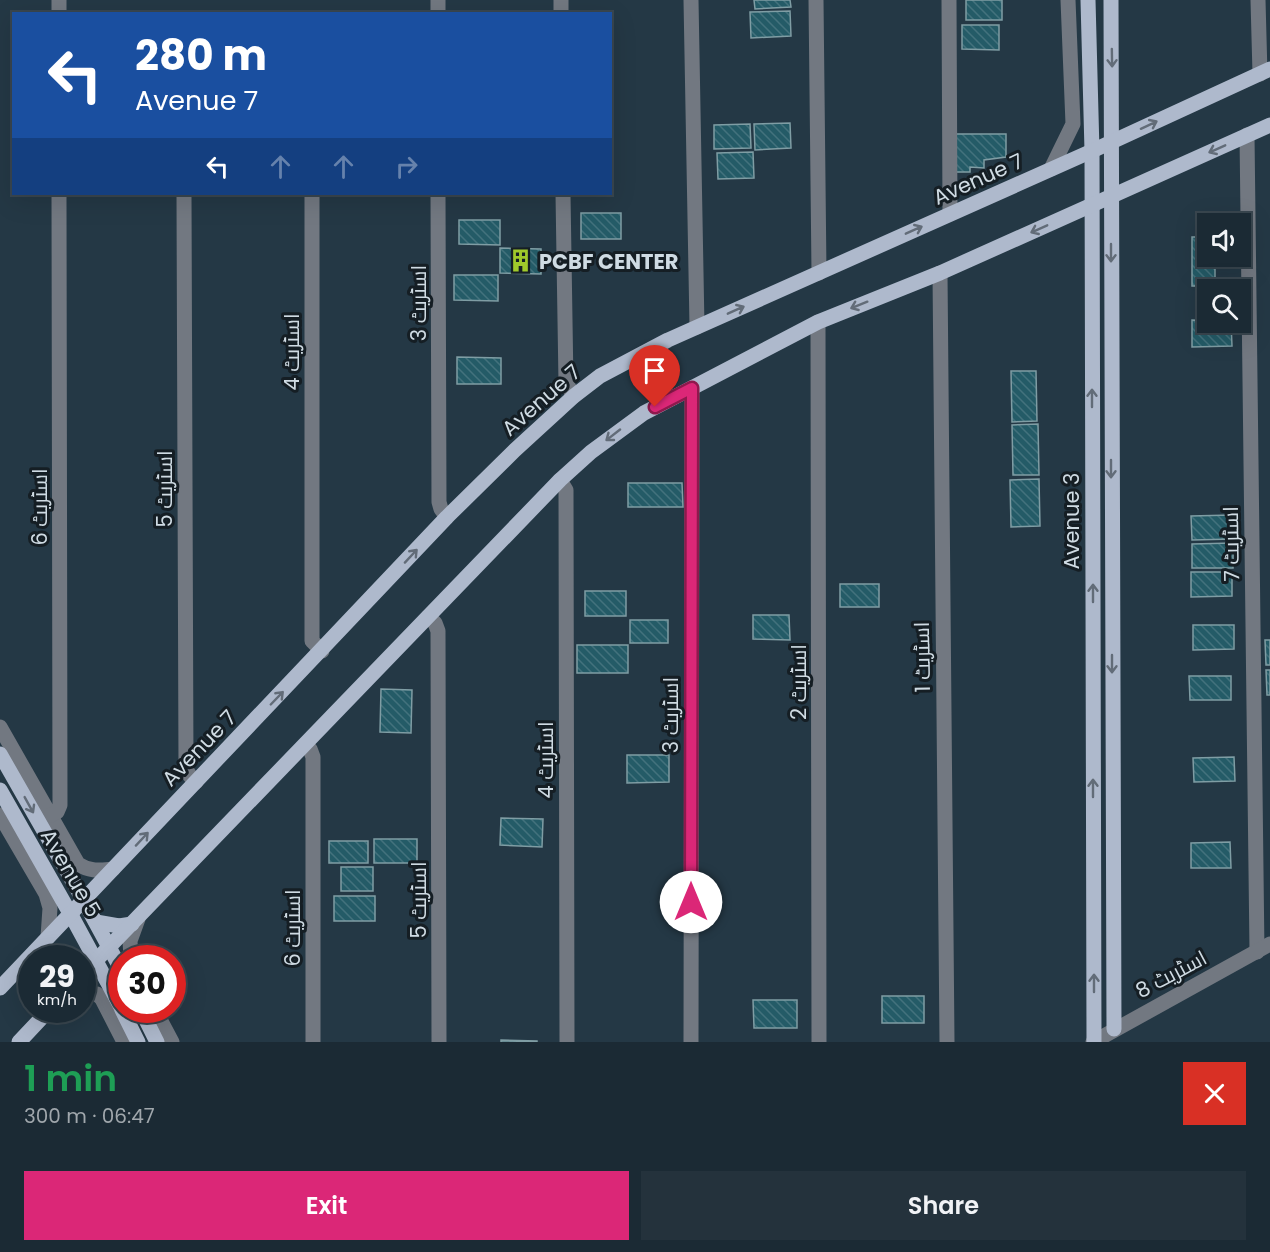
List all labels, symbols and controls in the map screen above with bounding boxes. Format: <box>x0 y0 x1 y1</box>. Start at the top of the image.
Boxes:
text: 280 m <box>135 26 267 85</box>
icon: left <box>36 36 114 114</box>
one-way arrow <box>1106 48 1118 68</box>
text: Avenue 7 <box>135 82 258 119</box>
one-way arrow <box>1140 118 1158 130</box>
one-way arrow <box>1208 144 1226 155</box>
street label: Avenue 7 <box>928 146 1028 212</box>
icon: left <box>201 150 234 183</box>
icon: ahead <box>264 150 297 183</box>
icon: ahead <box>327 150 360 183</box>
icon: right <box>390 150 423 183</box>
map controls <box>1197 213 1251 333</box>
button: sound <box>1197 213 1251 267</box>
one-way arrow <box>905 224 923 235</box>
one-way arrow <box>1030 224 1048 236</box>
one-way arrow <box>1105 243 1117 263</box>
place label: PCBF CENTER <box>539 247 679 276</box>
building icon: PCBF CENTER <box>508 248 534 274</box>
street label: اسٹریٹ 3 <box>404 265 433 341</box>
button: search <box>1197 279 1251 333</box>
one-way arrow <box>851 300 869 311</box>
one-way arrow <box>726 303 744 315</box>
street label: اسٹریٹ 4 <box>277 313 306 391</box>
pin <box>629 345 680 407</box>
icon: arrive <box>638 354 671 387</box>
street label: Avenue 7 <box>495 358 587 442</box>
one-way arrow <box>1086 388 1098 408</box>
one-way arrow <box>605 428 621 441</box>
street label: اسٹریٹ 5 <box>150 450 179 528</box>
one-way arrow <box>1105 459 1117 479</box>
street label: اسٹریٹ 6 <box>25 468 54 546</box>
street label: Avenue 3 <box>1057 473 1086 569</box>
street label: اسٹریٹ 7 <box>1216 506 1246 582</box>
one-way arrow <box>403 549 418 564</box>
one-way arrow <box>1087 583 1099 603</box>
street label: اسٹریٹ 1 <box>907 621 937 693</box>
street label: اسٹریٹ 2 <box>784 644 813 720</box>
one-way arrow <box>1106 654 1118 674</box>
street label: اسٹریٹ 3 <box>656 677 685 753</box>
one-way arrow <box>269 690 284 705</box>
street label: Avenue 7 <box>155 703 243 793</box>
street label: اسٹریٹ 4 <box>531 721 560 799</box>
one-way arrow <box>1087 778 1099 798</box>
one-way arrow <box>24 796 35 814</box>
street label: Avenue 5 <box>34 823 108 923</box>
one-way arrow <box>135 831 149 846</box>
street label: اسٹریٹ 5 <box>404 861 433 939</box>
position arrow <box>659 870 723 934</box>
street label: اسٹریٹ 6 <box>278 889 307 967</box>
street label: اسٹریٹ 8 <box>1130 943 1212 1005</box>
speed limit sign: 30 <box>108 945 186 1023</box>
text: 29 <box>39 955 75 998</box>
one-way arrow <box>1088 973 1100 993</box>
text: km/h <box>37 989 77 1010</box>
text: 1 min <box>24 1053 117 1104</box>
button: close <box>1183 1062 1246 1125</box>
text: 300 m · 06:47 <box>24 1102 155 1130</box>
button: Exit <box>24 1171 629 1240</box>
button: Share <box>641 1171 1246 1240</box>

